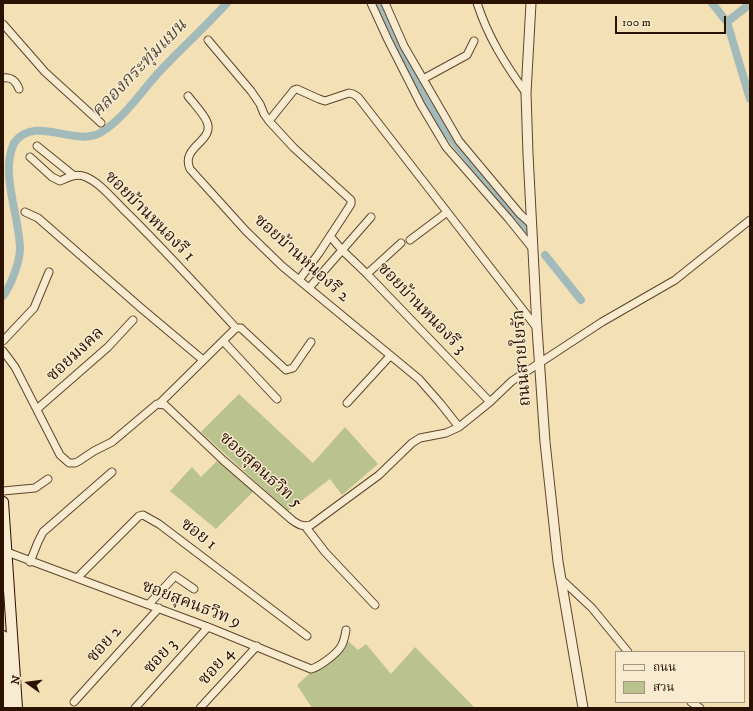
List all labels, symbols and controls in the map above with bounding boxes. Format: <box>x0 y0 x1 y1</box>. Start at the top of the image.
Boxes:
scale bar <box>617 8 728 34</box>
water label: คลองกระทุ่มแบน <box>88 15 192 123</box>
text: 100 m <box>622 15 651 30</box>
street label: ซอยบ้านหนองรี 1 <box>100 168 198 266</box>
street label: ซอยบ้านหนองรี 2 <box>249 211 353 307</box>
street label: ซอยบ้านหนองรี 3 <box>372 259 470 359</box>
street label: ถนนสายใยรัก <box>509 309 537 407</box>
street label: ซอยมงคล <box>43 323 109 387</box>
street label: ซอยสุคนธวิท 5 <box>214 428 306 514</box>
street label: ซอย 1 <box>176 515 220 555</box>
street label: ซอยสุคนธวิท 9 <box>139 577 243 633</box>
street label: ซอย 2 <box>83 622 127 668</box>
street label: ซอย 3 <box>140 635 182 679</box>
street label: ซอย 4 <box>195 644 239 690</box>
legend <box>615 651 745 703</box>
text: ถนน <box>653 660 676 675</box>
north arrow <box>8 663 48 703</box>
text: N <box>8 674 24 686</box>
text: สวน <box>653 680 674 695</box>

